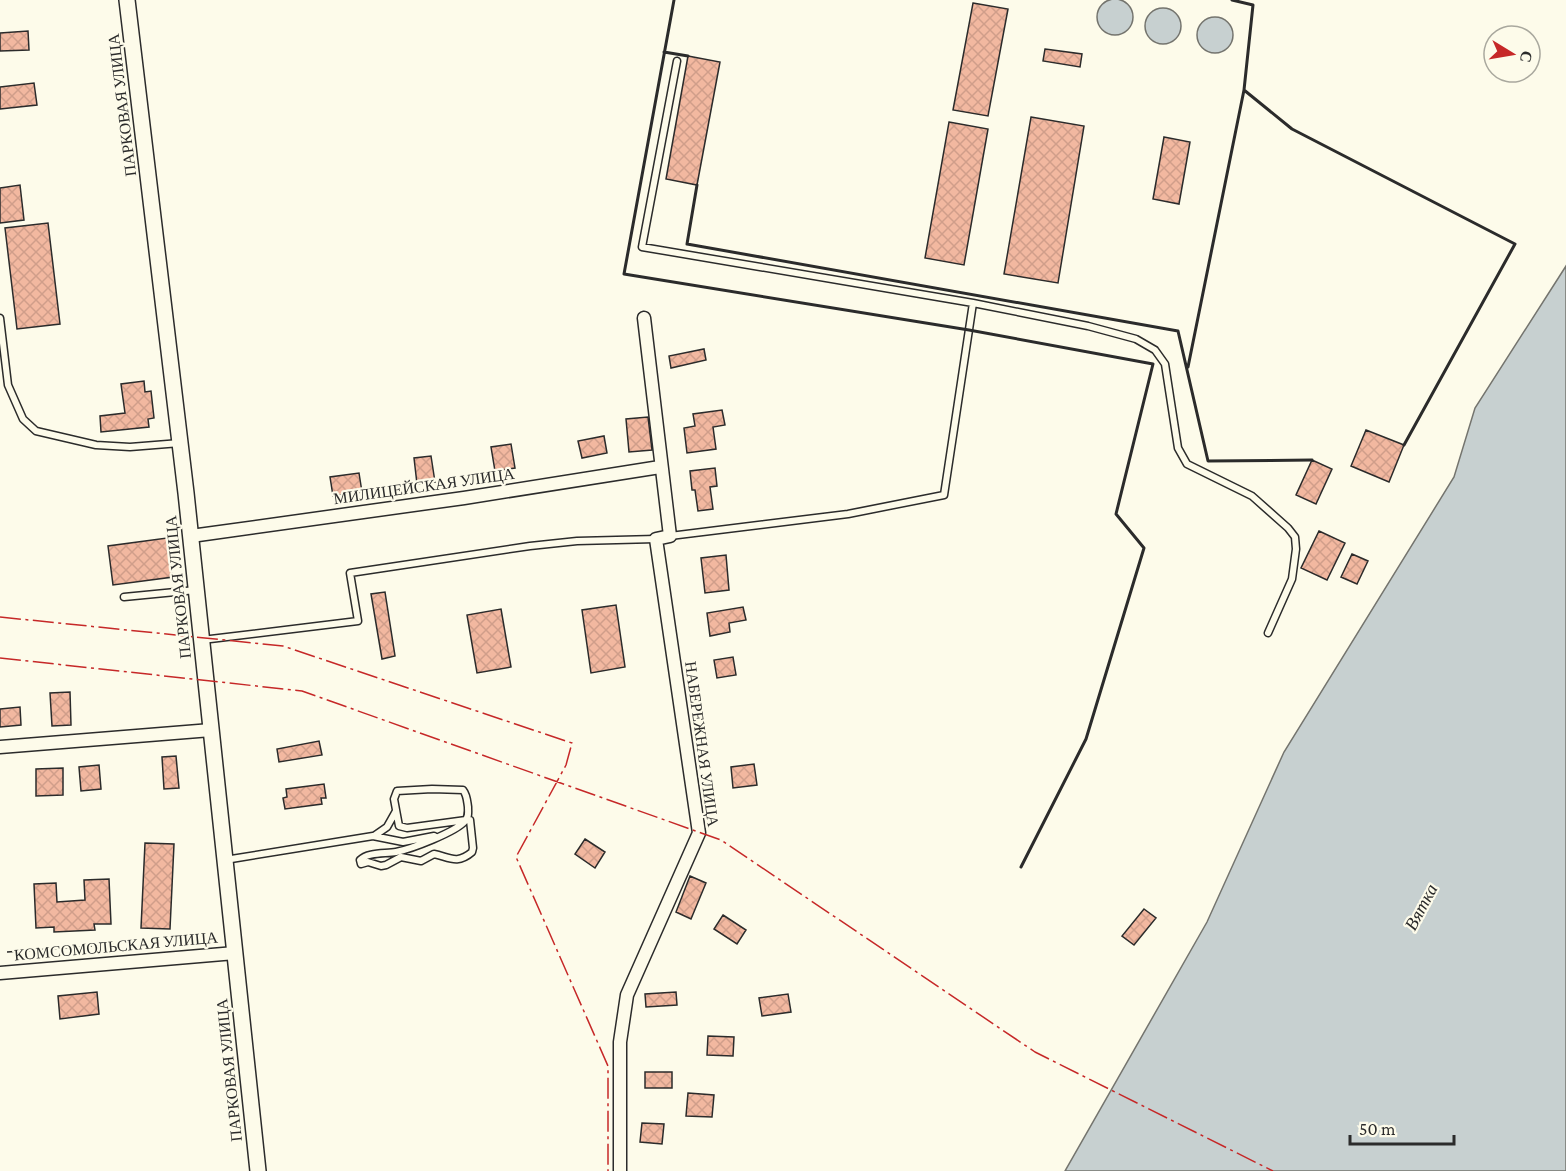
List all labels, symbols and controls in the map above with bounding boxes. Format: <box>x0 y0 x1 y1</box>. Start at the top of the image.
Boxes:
north arrow <box>1482 24 1542 84</box>
street label: ПАРКОВАЯ УЛИЦА <box>105 32 140 177</box>
text: С <box>1517 49 1536 64</box>
street label: МИЛИЦЕЙСКАЯ УЛИЦА <box>332 464 516 508</box>
street label: ПАРКОВАЯ УЛИЦА <box>162 514 195 659</box>
street label: НАБЕРЕЖНАЯ УЛИЦА <box>681 660 722 828</box>
water label: Вятка <box>1401 880 1441 934</box>
street label: КОМСОМОЛЬСКАЯ УЛИЦА <box>13 929 219 964</box>
street label: ПАРКОВАЯ УЛИЦА <box>213 997 246 1142</box>
scale bar <box>1350 1108 1454 1146</box>
text: 50 m <box>1359 1119 1396 1139</box>

